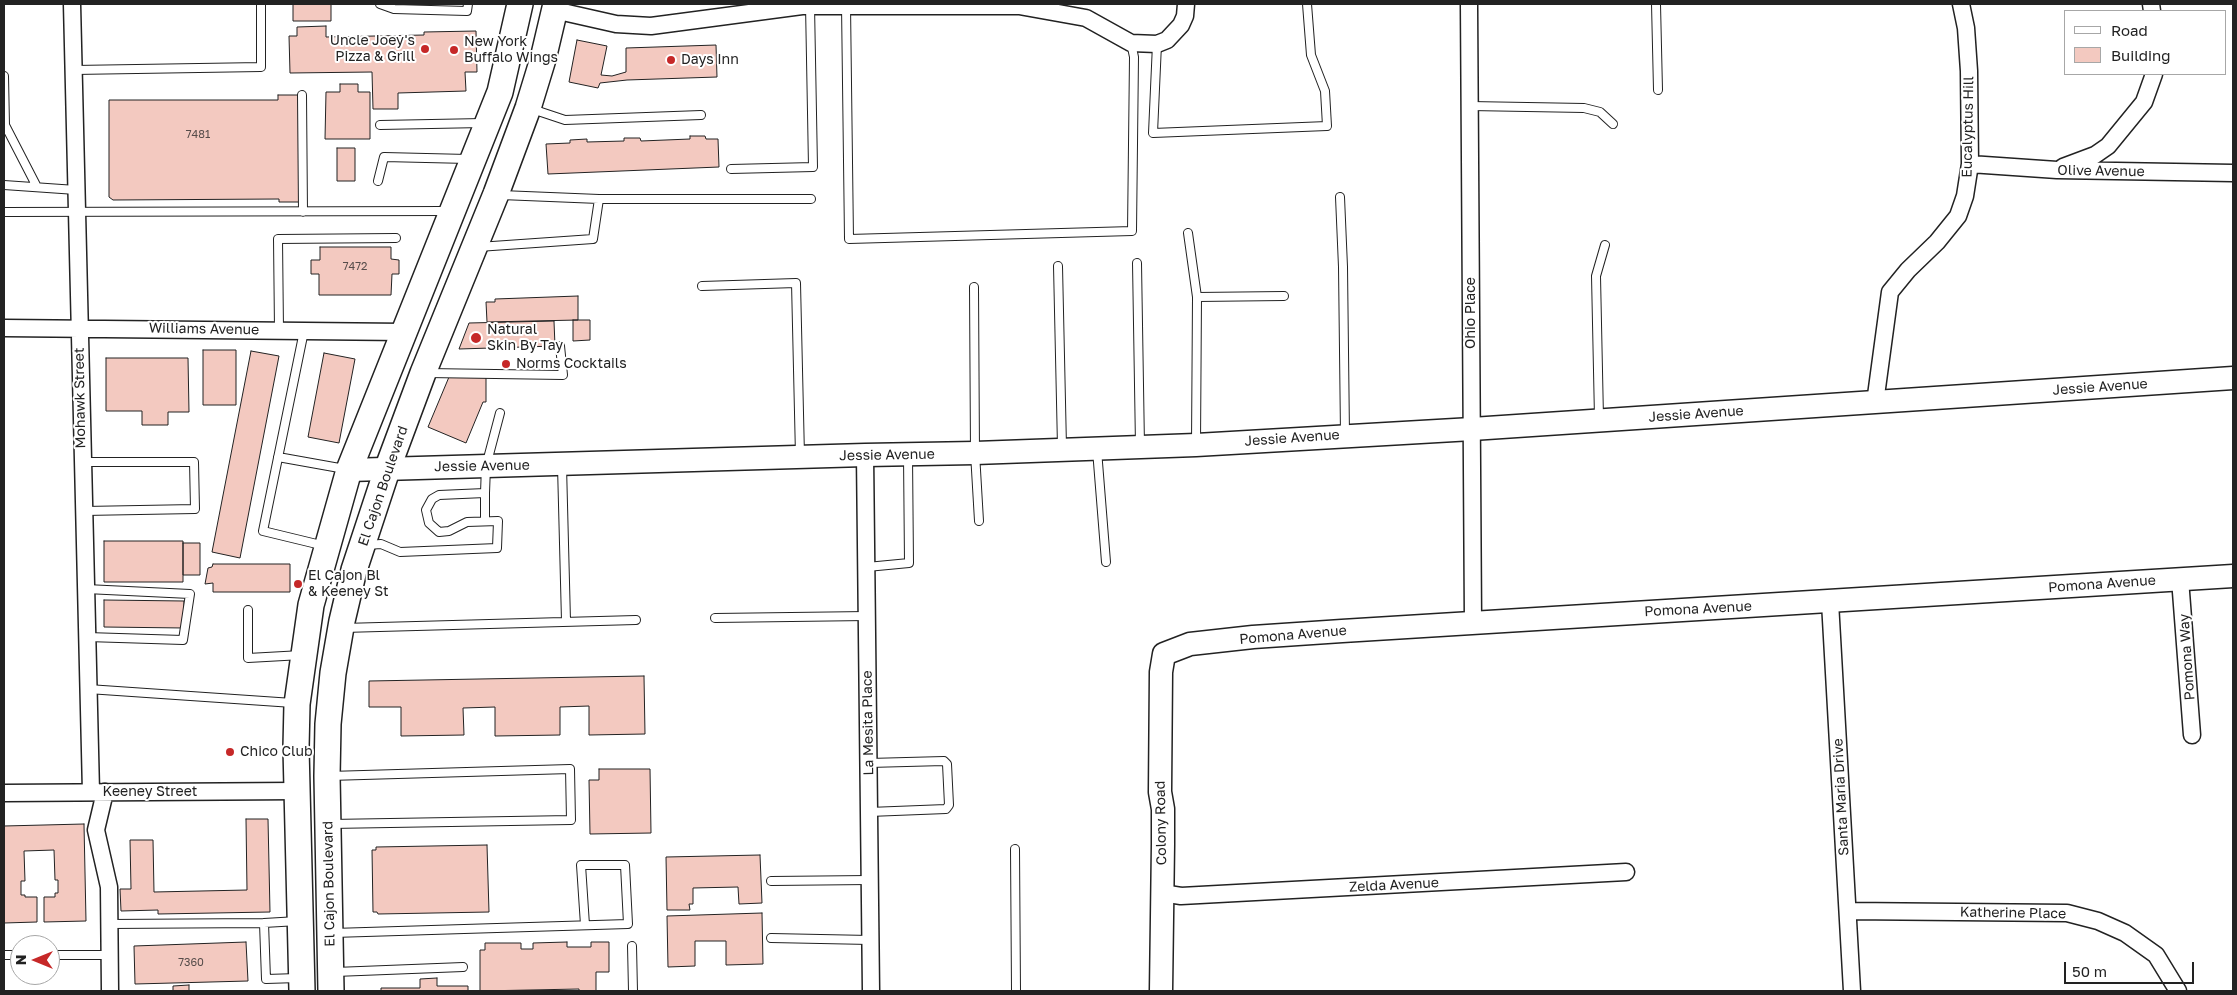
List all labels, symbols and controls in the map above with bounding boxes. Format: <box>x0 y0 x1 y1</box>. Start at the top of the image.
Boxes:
legend <box>2064 10 2227 75</box>
text: Road <box>2111 21 2148 39</box>
place label: Uncle Joey's Pizza & Grill <box>330 33 415 65</box>
place label: New York Buffalo Wings <box>464 34 558 66</box>
marker: Uncle Joey's Pizza & Grill <box>419 43 431 55</box>
marker: New York Buffalo Wings <box>448 44 460 56</box>
text: Building <box>2111 46 2171 64</box>
place label: Days Inn <box>681 52 739 68</box>
marker: Days Inn <box>665 54 677 66</box>
street label: Eucalyptus Hill <box>1959 76 1977 178</box>
house number: 7481 <box>186 128 210 142</box>
street label: Olive Avenue <box>2057 162 2145 180</box>
house number: 7472 <box>343 260 367 274</box>
street label: Ohio Place <box>1463 277 1479 349</box>
street label: Williams Avenue <box>149 320 259 338</box>
place label: Natural Skin By Tay <box>487 322 563 354</box>
marker: Natural Skin By Tay <box>469 331 483 345</box>
street label: Mohawk Street <box>71 347 89 449</box>
place label: Norms Cocktails <box>516 356 627 372</box>
marker: Norms Cocktails <box>500 358 512 370</box>
street label: Jessie Avenue <box>2052 375 2148 399</box>
street label: Jessie Avenue <box>1648 402 1744 426</box>
street label: El Cajon Boulevard <box>355 424 411 548</box>
street label: Jessie Avenue <box>1244 426 1340 450</box>
street label: Jessie Avenue <box>839 446 935 464</box>
street label: Jessie Avenue <box>434 457 530 475</box>
place label: El Cajon Bl & Keeney St <box>308 568 389 600</box>
street label: Pomona Avenue <box>2048 572 2156 596</box>
marker: El Cajon Bl & Keeney St <box>292 578 304 590</box>
street label: Pomona Avenue <box>1644 598 1752 620</box>
street label: Pomona Way <box>2176 613 2198 701</box>
street label: Pomona Avenue <box>1239 622 1347 648</box>
street label: La Mesita Place <box>859 670 877 776</box>
street label: Santa Maria Drive <box>1830 738 1852 856</box>
place label: Chico Club <box>240 744 312 760</box>
marker: Chico Club <box>224 746 236 758</box>
street label: Colony Road <box>1152 781 1170 865</box>
street label: Keeney Street <box>103 784 197 800</box>
street label: El Cajon Boulevard <box>320 821 338 947</box>
street label: Zelda Avenue <box>1349 874 1439 896</box>
street label: Katherine Place <box>1960 904 2066 922</box>
north arrow <box>10 935 60 985</box>
scale bar <box>2067 952 2197 984</box>
text: N <box>12 955 29 965</box>
house number: 7360 <box>178 956 204 970</box>
text: 50 m <box>2072 962 2107 980</box>

